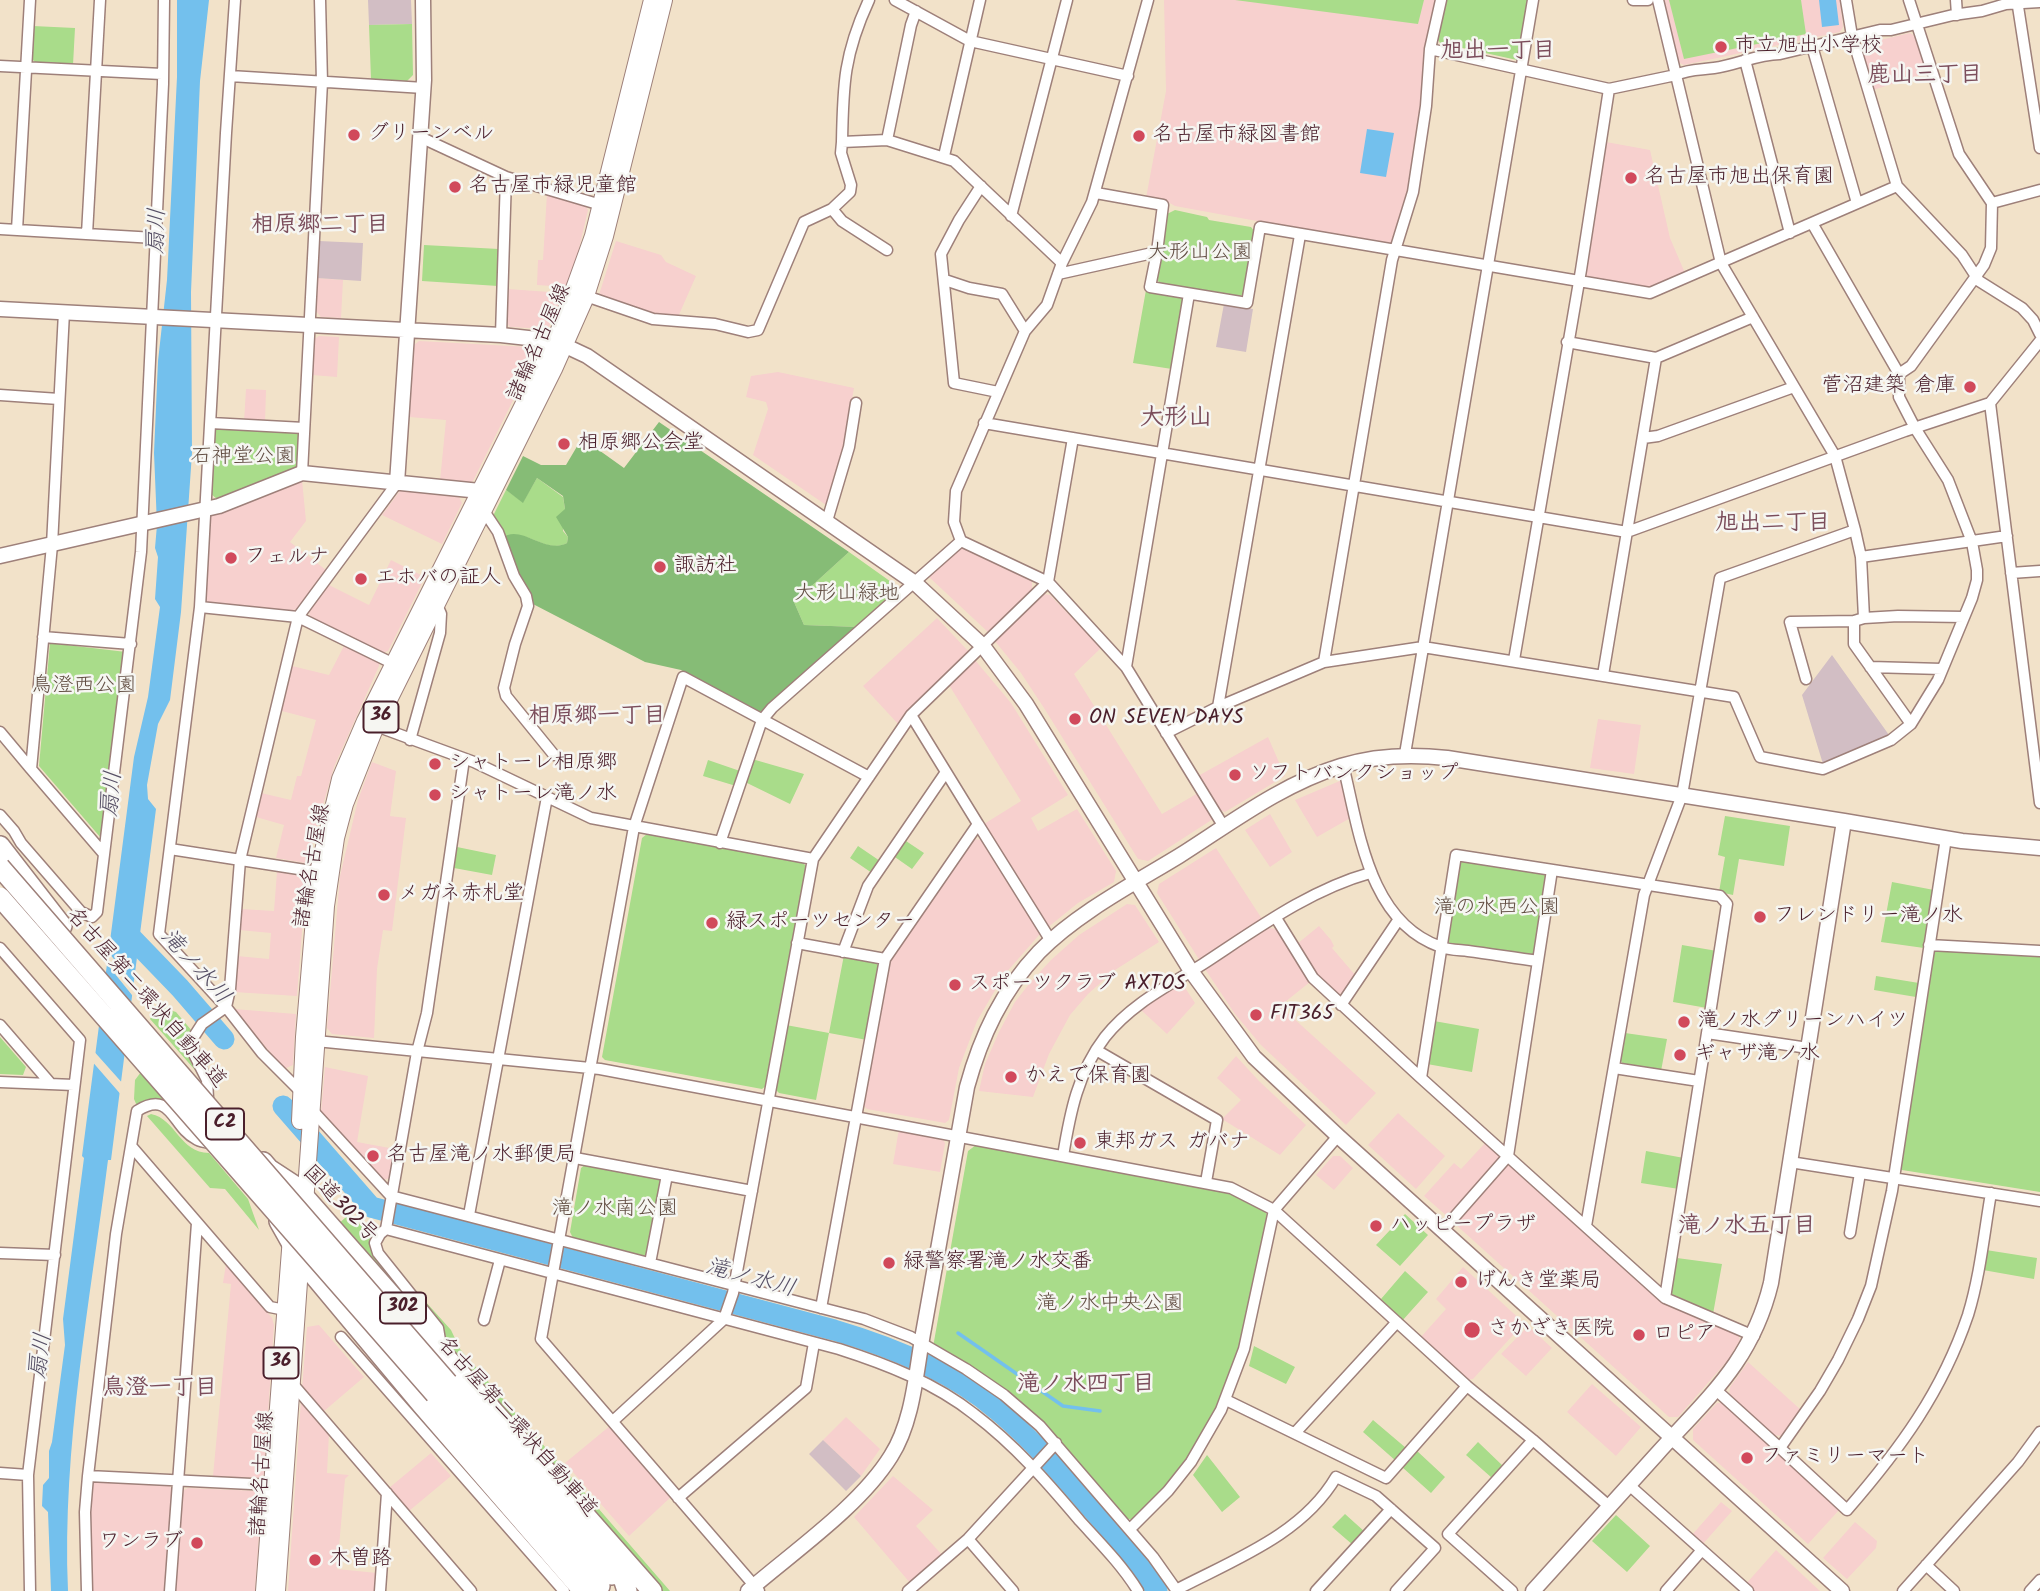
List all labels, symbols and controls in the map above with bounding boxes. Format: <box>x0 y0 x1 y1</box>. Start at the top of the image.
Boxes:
place label: 市立旭出小学校 <box>1735 34 1882 60</box>
district label: 旭出一丁目 <box>1441 39 1555 67</box>
marker: 市立旭出小学校 <box>1713 39 1729 55</box>
district label: 鹿山三丁目 <box>1868 63 1982 91</box>
place label: グリーンベル <box>368 122 494 148</box>
place label: 名古屋市緑図書館 <box>1153 123 1321 149</box>
marker: グリーンベル <box>346 127 362 143</box>
marker: 名古屋市緑図書館 <box>1131 128 1147 144</box>
place label: 名古屋市旭出保育園 <box>1645 165 1834 191</box>
marker: 名古屋市旭出保育園 <box>1623 170 1639 186</box>
place label: 名古屋市緑児童館 <box>469 174 637 200</box>
marker: 名古屋市緑児童館 <box>447 179 463 195</box>
water label: 扇川 <box>144 207 174 255</box>
district label: 相原郷二丁目 <box>251 213 389 241</box>
park label: 大形山公園 <box>1148 241 1252 267</box>
street label: 諸輪名古屋線 <box>504 280 578 406</box>
place label: 菅沼建築 倉庫 <box>1822 374 1956 400</box>
marker: 菅沼建築 倉庫 <box>1962 379 1978 395</box>
district label: 大形山 <box>1140 406 1212 434</box>
place label: 相原郷公会堂 <box>578 431 704 457</box>
marker: 相原郷公会堂 <box>556 436 572 452</box>
park label: 石神堂公園 <box>191 445 295 471</box>
district label: 旭出二丁目 <box>1716 511 1830 539</box>
place label: フェルナ <box>245 545 329 571</box>
marker: フェルナ <box>223 550 239 566</box>
place label: 諏訪社 <box>674 554 737 580</box>
marker: 諏訪社 <box>652 559 668 575</box>
place label: エホバの証人 <box>375 566 501 592</box>
marker: エホバの証人 <box>353 571 369 587</box>
park label: 大形山緑地 <box>795 582 899 608</box>
park label: 鳥澄西公園 <box>32 674 136 700</box>
road number: 36 <box>364 702 398 732</box>
district label: 相原郷一丁目 <box>528 704 666 732</box>
place label: ON SEVEN DAYS <box>1089 706 1244 732</box>
marker: ON SEVEN DAYS <box>1067 711 1083 727</box>
place label: シャトーレ相原郷 <box>449 751 617 777</box>
marker: シャトーレ相原郷 <box>427 756 443 772</box>
place label: ソフトバンクショップ <box>1249 762 1459 788</box>
marker: ソフトバンクショップ <box>1227 767 1243 783</box>
water label: 扇川 <box>98 770 130 818</box>
place label: シャトーレ滝ノ水 <box>449 782 617 808</box>
marker: シャトーレ滝ノ水 <box>427 787 443 803</box>
street label: 諸輪名古屋線 <box>291 802 337 930</box>
place label: メガネ赤札堂 <box>398 882 524 908</box>
marker: メガネ赤札堂 <box>376 887 392 903</box>
park label: 滝の水西公園 <box>1434 896 1560 922</box>
street label: 名古屋第二環状自動車道 <box>60 904 230 1094</box>
place label: フレンドリー滝ノ水 <box>1774 904 1963 930</box>
marker: フレンドリー滝ノ水 <box>1752 909 1768 925</box>
place label: 緑スポーツセンター <box>726 910 915 936</box>
marker: 緑スポーツセンター <box>704 915 720 931</box>
water label: 滝ノ水川 <box>153 925 235 1011</box>
place label: スポーツクラブ AXTOS <box>969 972 1186 998</box>
marker: スポーツクラブ AXTOS <box>947 977 963 993</box>
place label: FIT365 <box>1270 1002 1334 1028</box>
marker: FIT365 <box>1248 1007 1264 1023</box>
place label: 滝ノ水グリーンハイツ <box>1698 1009 1908 1035</box>
marker: 滝ノ水グリーンハイツ <box>1676 1014 1692 1030</box>
place label: ギャザ滝ノ水 <box>1694 1042 1820 1068</box>
marker: ギャザ滝ノ水 <box>1672 1047 1688 1063</box>
place label: かえで保育園 <box>1025 1064 1151 1090</box>
marker: かえで保育園 <box>1003 1069 1019 1085</box>
road number: C2 <box>206 1108 244 1140</box>
place label: 東邦ガス ガバナ <box>1094 1130 1249 1156</box>
marker: 東邦ガス ガバナ <box>1072 1135 1088 1151</box>
place label: 名古屋滝ノ水郵便局 <box>387 1143 576 1169</box>
marker: 名古屋滝ノ水郵便局 <box>365 1148 381 1164</box>
street label: 国道302号 <box>296 1161 382 1249</box>
park label: 滝ノ水南公園 <box>552 1197 678 1223</box>
place label: ハッピープラザ <box>1390 1213 1536 1239</box>
district label: 滝ノ水五丁目 <box>1678 1214 1816 1242</box>
marker: ハッピープラザ <box>1368 1218 1384 1234</box>
place label: 緑警察署滝ノ水交番 <box>903 1250 1092 1276</box>
water label: 滝ノ水川 <box>702 1255 798 1305</box>
marker: 緑警察署滝ノ水交番 <box>881 1255 897 1271</box>
place label: げんき堂薬局 <box>1475 1269 1601 1295</box>
marker: げんき堂薬局 <box>1453 1274 1469 1290</box>
road number: 302 <box>380 1292 426 1324</box>
park label: 滝ノ水中央公園 <box>1037 1292 1183 1318</box>
place label: さかざき医院 <box>1488 1317 1614 1343</box>
marker: さかざき医院 <box>1462 1320 1482 1340</box>
place label: ロピア <box>1653 1322 1716 1348</box>
marker: ロピア <box>1631 1327 1647 1343</box>
water label: 扇川 <box>26 1331 60 1381</box>
street label: 名古屋第二環状自動車道 <box>431 1333 601 1523</box>
road number: 36 <box>264 1348 298 1378</box>
district label: 滝ノ水四丁目 <box>1017 1372 1155 1400</box>
district label: 鳥澄一丁目 <box>103 1376 217 1404</box>
street label: 諸輪名古屋線 <box>247 1410 281 1538</box>
place label: ファミリーマート <box>1761 1445 1929 1471</box>
marker: ファミリーマート <box>1739 1450 1755 1466</box>
place label: ワンラブ <box>99 1530 183 1556</box>
marker: ワンラブ <box>189 1535 205 1551</box>
place label: 木曽路 <box>329 1547 392 1573</box>
marker: 木曽路 <box>307 1552 323 1568</box>

